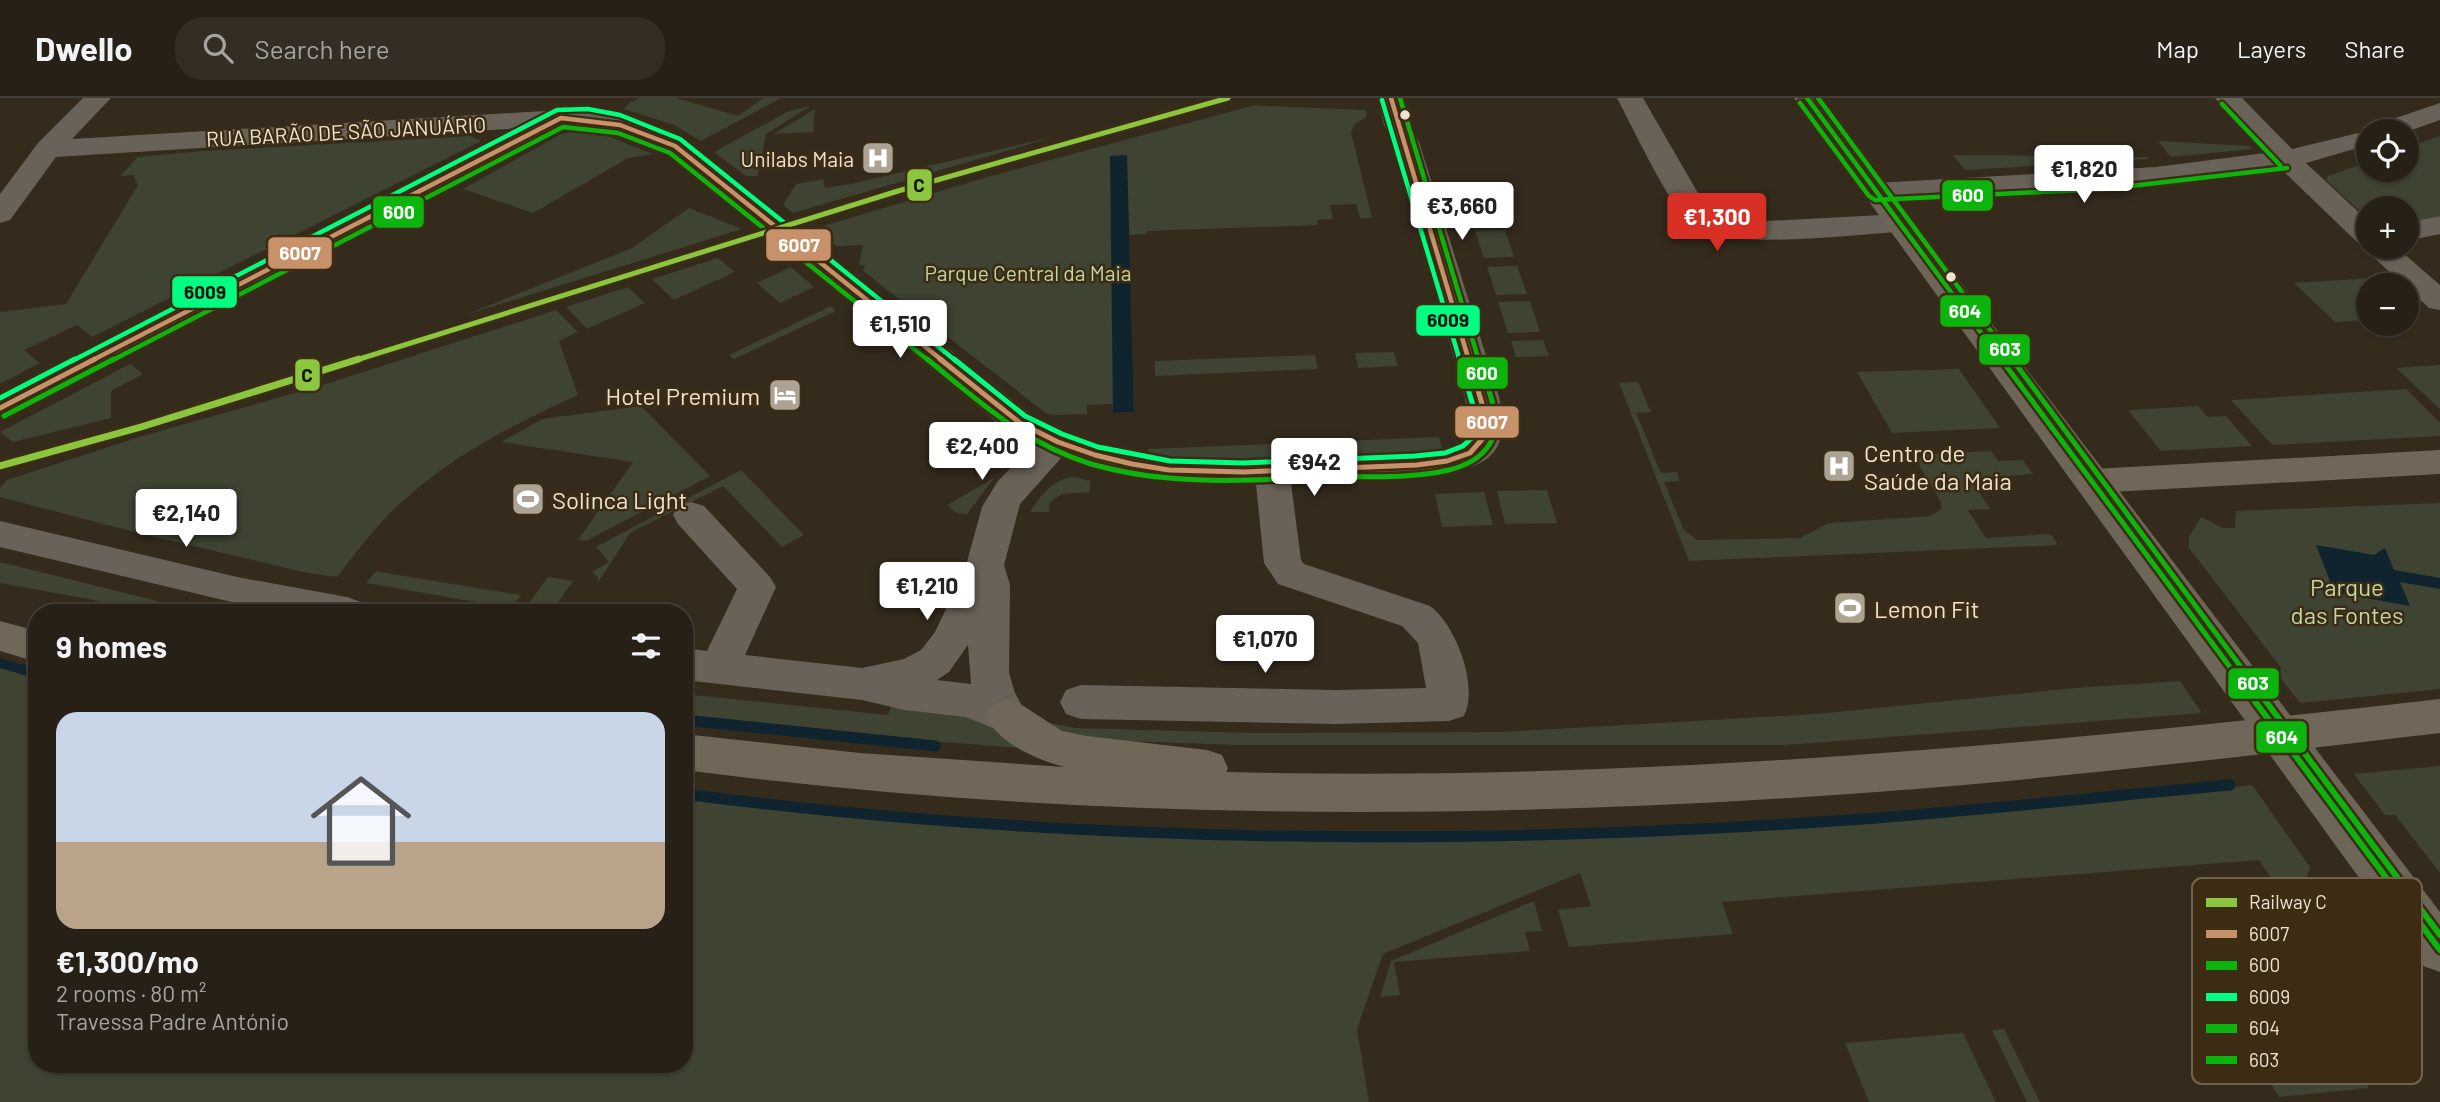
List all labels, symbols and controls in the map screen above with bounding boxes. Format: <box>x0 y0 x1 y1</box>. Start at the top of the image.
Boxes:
search box <box>175 17 665 80</box>
text: Dwello <box>35 28 133 68</box>
icon: search <box>199 29 237 67</box>
text: Search here <box>255 33 390 64</box>
text: Map <box>2156 34 2199 63</box>
text: Layers <box>2237 34 2306 63</box>
text: Share <box>2344 34 2405 63</box>
unlabelled marker <box>1398 108 1412 122</box>
street label: RUA BARÃO DE SÃO JANUÁRIO <box>205 111 487 151</box>
map controls <box>2356 119 2419 336</box>
button: locate <box>2356 119 2419 182</box>
hospital icon: Unilabs Maia <box>859 139 897 177</box>
place label: Unilabs Maia <box>741 146 854 171</box>
pin: €1,820 <box>2027 146 2141 205</box>
text: €1,820 <box>2050 154 2118 182</box>
line badge: C <box>906 168 933 202</box>
text: C <box>913 173 925 196</box>
line badge: 600 <box>1941 179 1994 212</box>
pin: €3,660 <box>1405 183 1519 242</box>
text: 600 <box>1952 183 1984 206</box>
text: €3,660 <box>1427 191 1497 219</box>
pin: €1,300 <box>1660 194 1774 253</box>
line badge: 600 <box>372 195 425 229</box>
button: + <box>2356 196 2419 259</box>
text: 600 <box>383 200 415 223</box>
text: €1,300 <box>1683 202 1751 230</box>
line badge: 6007 <box>765 228 832 262</box>
text: 6007 <box>778 233 820 256</box>
line badge: 6007 <box>267 236 333 270</box>
text: 6007 <box>279 241 321 264</box>
park label: Parque Central da Maia <box>924 260 1132 285</box>
unlabelled marker <box>1944 270 1958 284</box>
button: − <box>2356 273 2419 336</box>
line badge: 6009 <box>171 275 238 309</box>
text: 6009 <box>184 280 226 303</box>
line badge: 604 <box>1939 294 1992 328</box>
text: 604 <box>1949 299 1981 322</box>
pin: €1,510 <box>843 300 957 360</box>
line badge: 6009 <box>1415 304 1481 337</box>
text: 6009 <box>1427 308 1469 331</box>
text: €1,510 <box>869 309 931 337</box>
line badge: 603 <box>1978 333 2031 366</box>
text: 603 <box>1989 337 2021 360</box>
line badge: 600 <box>1456 356 1509 390</box>
line badge: C <box>294 358 321 392</box>
text: 600 <box>1466 361 1498 384</box>
text: C <box>301 363 313 386</box>
hotel icon: Hotel Premium <box>766 376 804 414</box>
place label: Hotel Premium <box>606 381 760 410</box>
line badge: 6007 <box>1454 405 1520 439</box>
text: 6007 <box>1466 410 1508 433</box>
pin: €2,400 <box>925 422 1039 482</box>
text: €2,400 <box>945 431 1019 459</box>
pin: €942 <box>1273 438 1355 498</box>
place label: Centro de Saúde da Maia <box>1864 438 2012 495</box>
text: €942 <box>1287 447 1341 475</box>
hospital icon: Centro de Saúde da Maia <box>1820 447 1858 485</box>
sports icon: Solinca Light <box>509 480 547 518</box>
place label: Solinca Light <box>552 485 687 514</box>
pin: €2,140 <box>129 490 243 549</box>
text: €2,140 <box>152 498 220 526</box>
pin: €1,210 <box>870 562 984 622</box>
text: €1,210 <box>896 571 958 599</box>
park label: Parque das Fontes <box>2291 572 2403 629</box>
sports icon: Lemon Fit <box>1831 589 1869 627</box>
place label: Lemon Fit <box>1874 594 1979 623</box>
pin: €1,070 <box>1208 616 1322 675</box>
text: €1,070 <box>1232 624 1298 652</box>
icon: filters <box>627 627 665 665</box>
text: 9 homes <box>56 628 167 664</box>
line badge: 603 <box>2227 667 2280 700</box>
text: 603 <box>2237 671 2269 694</box>
line badge: 604 <box>2255 720 2308 754</box>
text: 604 <box>2266 725 2298 748</box>
icon: home <box>298 758 424 884</box>
legend <box>2192 878 2422 1084</box>
text: Railway C <box>2249 890 2327 913</box>
text: 6007 <box>2249 922 2289 945</box>
text: €1,300/mo <box>56 943 199 979</box>
text: 600 <box>2249 953 2280 976</box>
text: 2 rooms · 80 m² <box>56 979 206 1007</box>
text: 6009 <box>2249 985 2290 1008</box>
text: Travessa Padre António <box>56 1007 289 1035</box>
text: 604 <box>2249 1016 2280 1039</box>
text: 603 <box>2249 1048 2279 1071</box>

